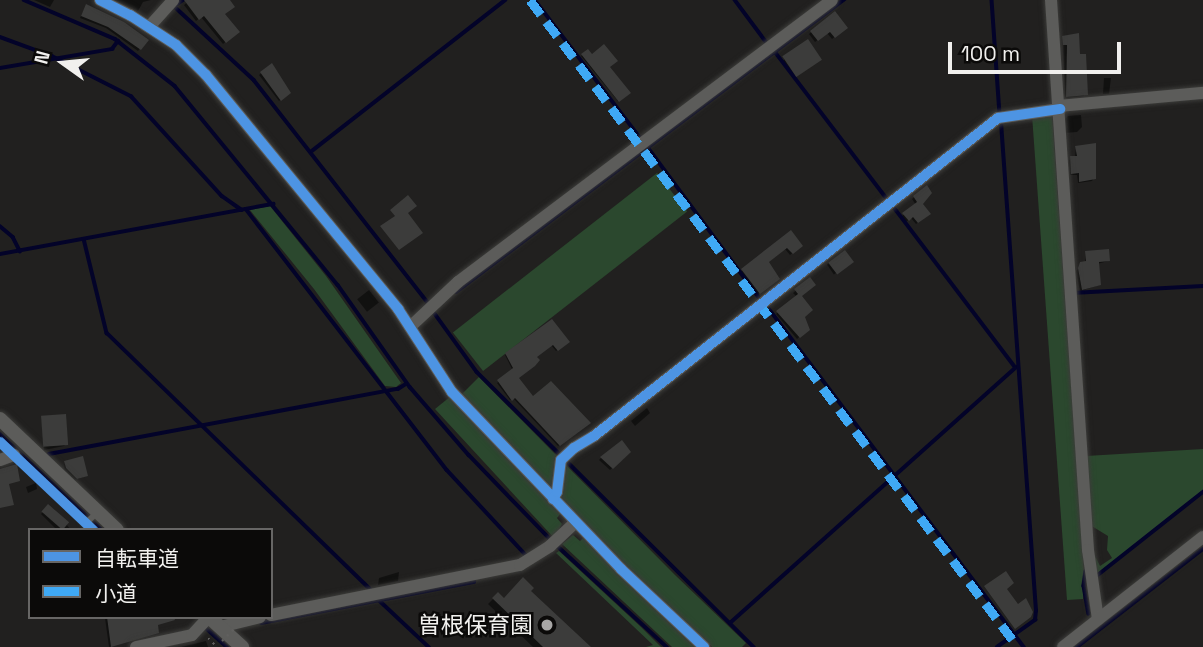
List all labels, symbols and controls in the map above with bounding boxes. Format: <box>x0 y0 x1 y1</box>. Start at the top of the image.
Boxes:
north arrow <box>28 28 98 98</box>
scale bar <box>951 28 1124 72</box>
text: 100 m <box>961 40 1020 67</box>
text: N <box>29 48 56 67</box>
legend <box>28 528 273 619</box>
text: 自転車道 <box>95 545 179 572</box>
text: 小道 <box>95 580 137 607</box>
place label: 曽根保育園 <box>418 611 533 639</box>
marker: 曽根保育園 <box>539 617 555 633</box>

